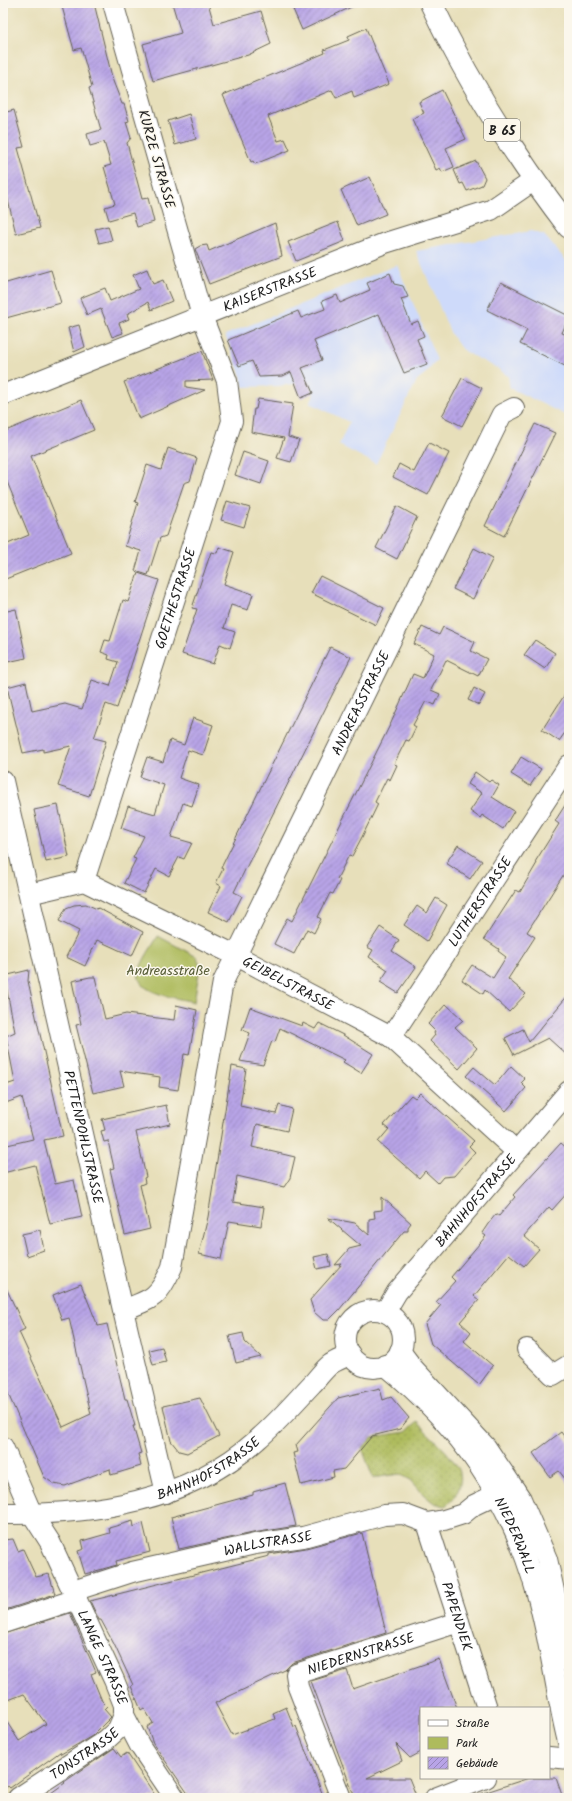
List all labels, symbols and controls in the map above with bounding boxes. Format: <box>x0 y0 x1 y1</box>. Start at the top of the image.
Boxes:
street label: KURZE STRASSE <box>131 107 181 212</box>
road number: B 65 <box>484 119 520 141</box>
street label: KAISERSTRASSE <box>220 261 321 318</box>
street label: GOETHESTRASSE <box>149 544 203 652</box>
street label: ANDREASSTRASSE <box>326 646 396 759</box>
street label: LUTHERSTRASSE <box>443 852 519 952</box>
street label: GEIBELSTRASSE <box>238 951 338 1017</box>
park label: Andreasstraße <box>126 960 210 982</box>
street label: PETTENPOHLSTRASSE <box>57 1068 109 1207</box>
street label: BAHNHOFSTRASSE <box>430 1149 523 1252</box>
street label: BAHNHOFSTRASSE <box>154 1431 267 1507</box>
street label: NIEDERWALL <box>488 1493 540 1577</box>
street label: WALLSTRASSE <box>222 1525 316 1563</box>
street label: PAPENDIEK <box>435 1579 478 1655</box>
street label: LANGE STRASSE <box>71 1606 133 1709</box>
street label: NIEDERNSTRASSE <box>304 1627 418 1682</box>
legend <box>420 1707 550 1779</box>
text: Straße <box>456 1714 490 1733</box>
street label: TONSTRASSE <box>46 1722 126 1786</box>
text: Park <box>456 1734 478 1753</box>
text: Gebäude <box>456 1754 498 1773</box>

